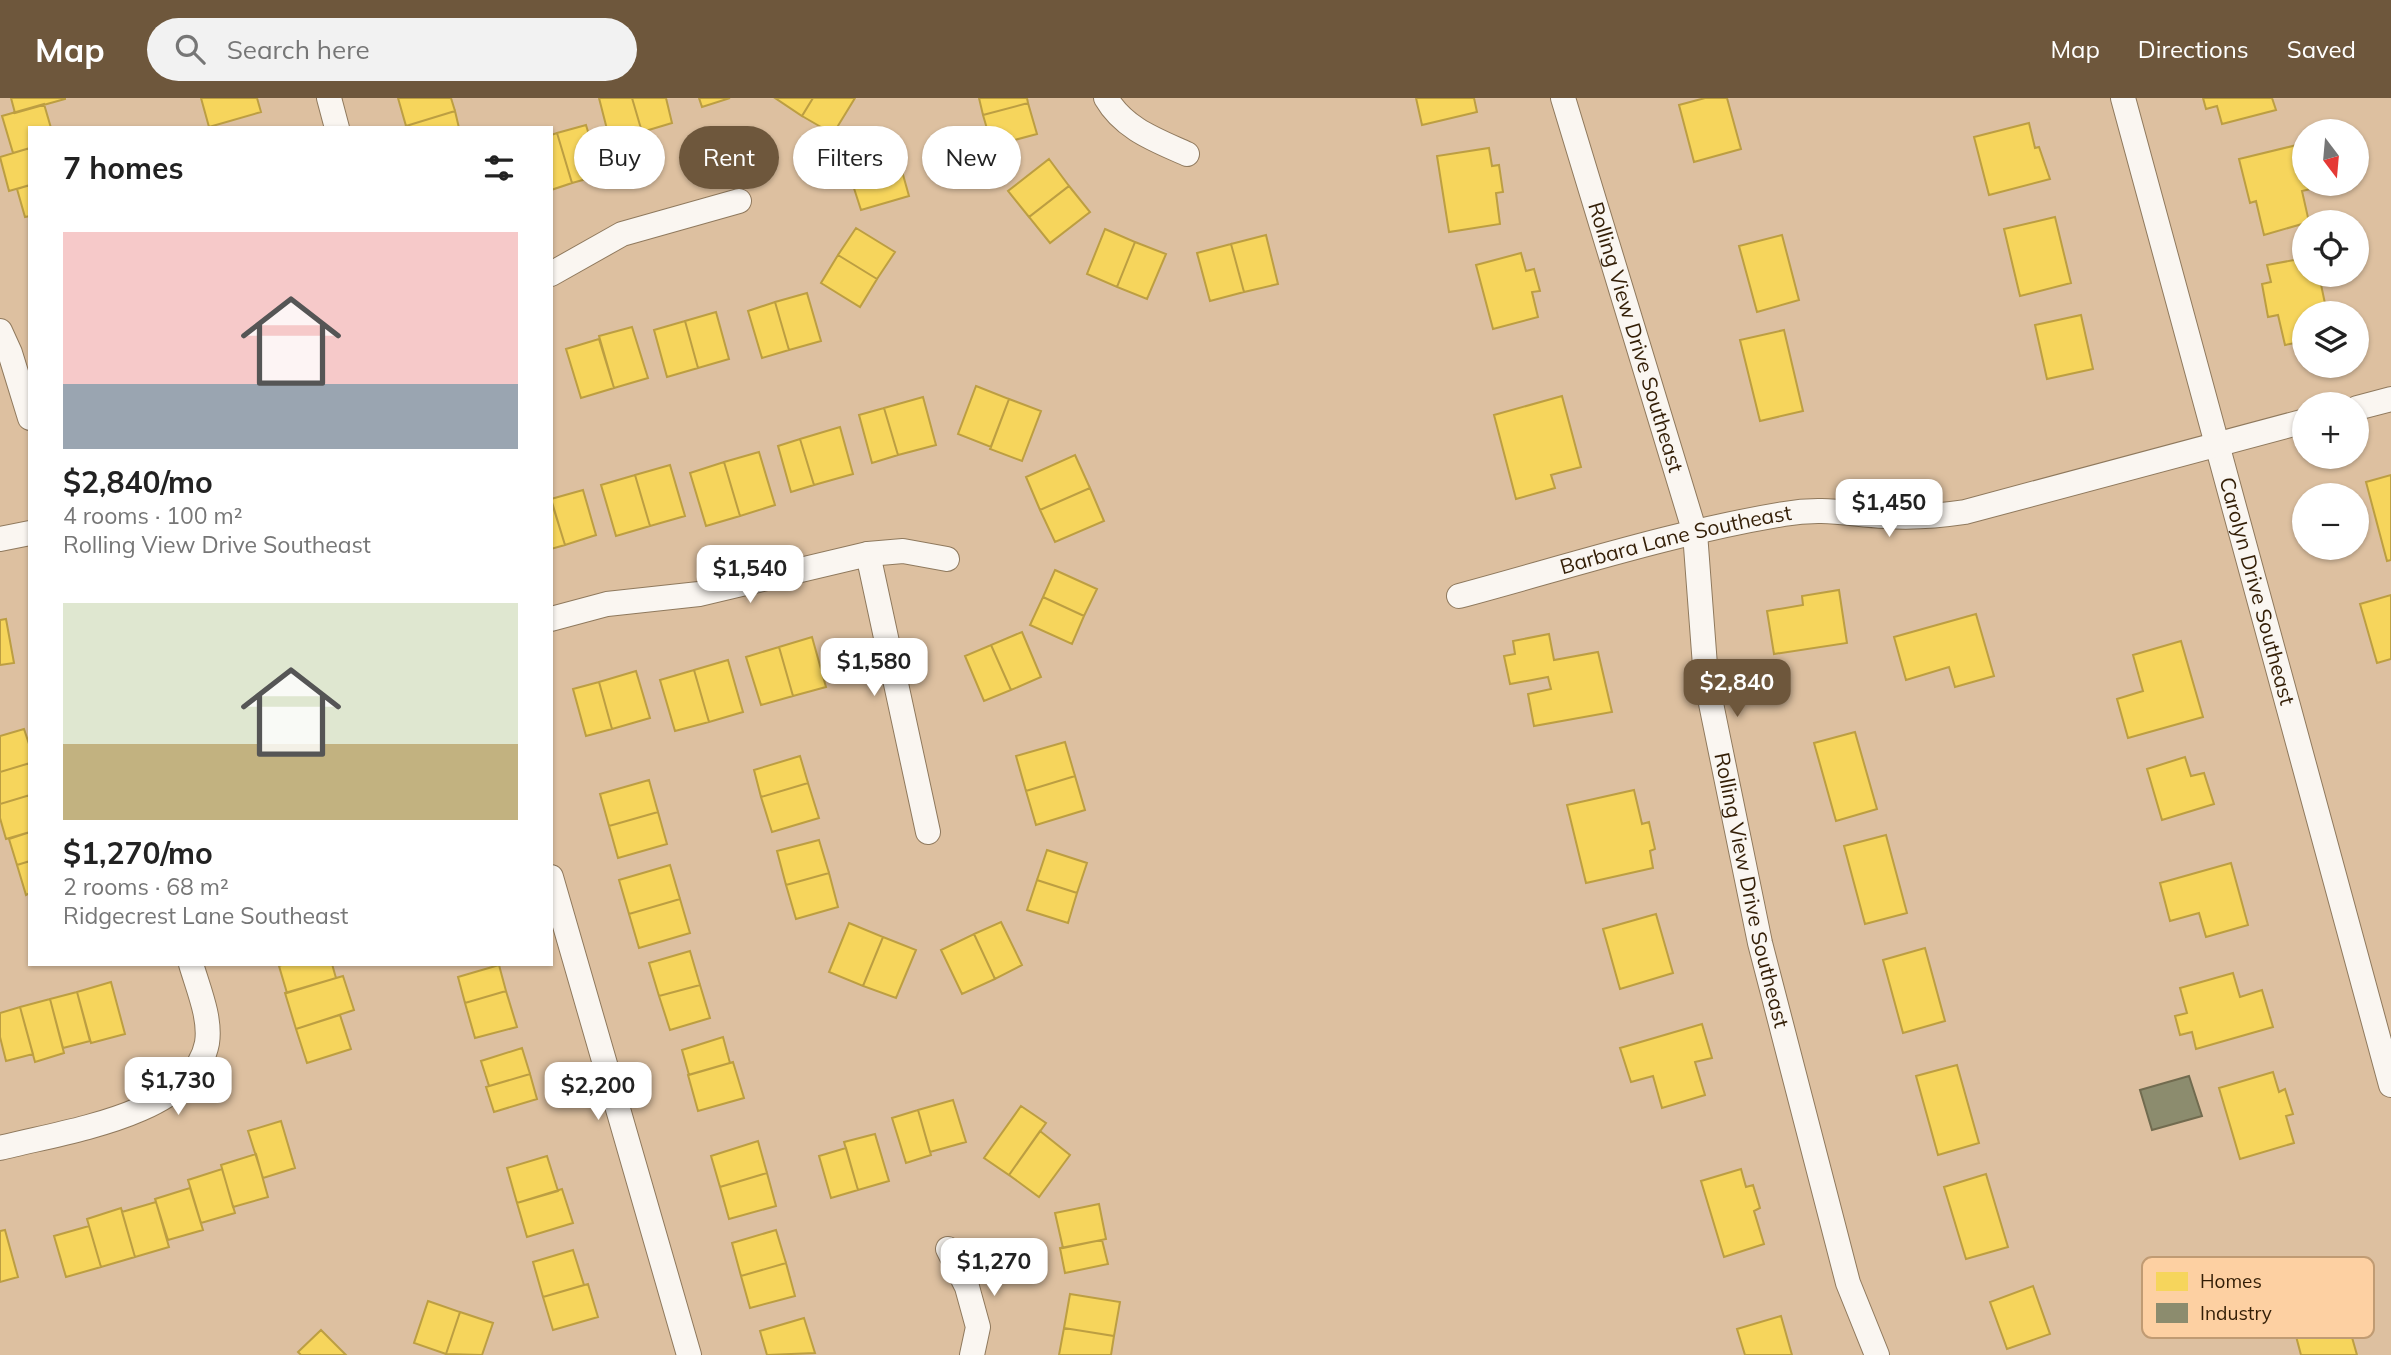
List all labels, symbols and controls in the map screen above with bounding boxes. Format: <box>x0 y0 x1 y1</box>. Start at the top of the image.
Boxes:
search box <box>147 18 637 81</box>
text: Map <box>35 29 105 70</box>
icon: search <box>171 30 209 68</box>
text: Search here <box>227 33 370 66</box>
text: Map <box>2050 34 2100 64</box>
text: Directions <box>2138 34 2249 64</box>
text: Saved <box>2287 34 2356 64</box>
north arrow <box>2292 119 2370 196</box>
map controls <box>2292 119 2369 560</box>
chip: Buy <box>574 126 665 189</box>
chip: Rent <box>679 126 779 189</box>
chip: Filters <box>793 126 908 189</box>
chip: New <box>922 126 1021 189</box>
text: 7 homes <box>63 149 184 187</box>
icon: filters <box>480 149 518 187</box>
street label: Rolling View Drive Southeast <box>1583 199 1690 475</box>
button: locate <box>2292 210 2369 287</box>
icon: home <box>228 278 354 404</box>
button: layers <box>2292 301 2369 378</box>
button: + <box>2292 392 2369 469</box>
text: $2,840/mo <box>63 463 213 501</box>
street label: Carolyn Drive Southeast <box>2215 474 2301 708</box>
pin: $1,450 <box>1832 480 1946 539</box>
button: − <box>2292 483 2369 560</box>
text: $1,450 <box>1852 487 1926 516</box>
street label: Barbara Lane Southeast <box>1557 499 1793 579</box>
text: 4 rooms · 100 m² <box>63 501 243 530</box>
text: Rolling View Drive Southeast <box>63 530 371 559</box>
pin: $1,540 <box>693 546 807 605</box>
text: $1,540 <box>713 553 787 582</box>
pin: $1,580 <box>817 638 931 698</box>
text: $1,580 <box>837 646 911 675</box>
icon: home <box>228 649 354 775</box>
pin: $2,840 <box>1680 660 1794 719</box>
text: $2,840 <box>1700 667 1774 696</box>
street label: Rolling View Drive Southeast <box>1709 750 1795 1030</box>
text: $1,270/mo <box>63 834 213 872</box>
text: 2 rooms · 68 m² <box>63 872 229 901</box>
text: Ridgecrest Lane Southeast <box>63 901 348 930</box>
pin: $1,730 <box>121 1058 235 1117</box>
pin: $2,200 <box>541 1062 655 1122</box>
text: $1,730 <box>141 1065 215 1094</box>
text: $2,200 <box>561 1070 635 1099</box>
pin: $1,270 <box>937 1238 1051 1298</box>
text: $1,270 <box>957 1246 1031 1275</box>
legend <box>2142 1257 2374 1338</box>
text: Homes <box>2200 1269 2262 1293</box>
text: Industry <box>2200 1301 2272 1325</box>

